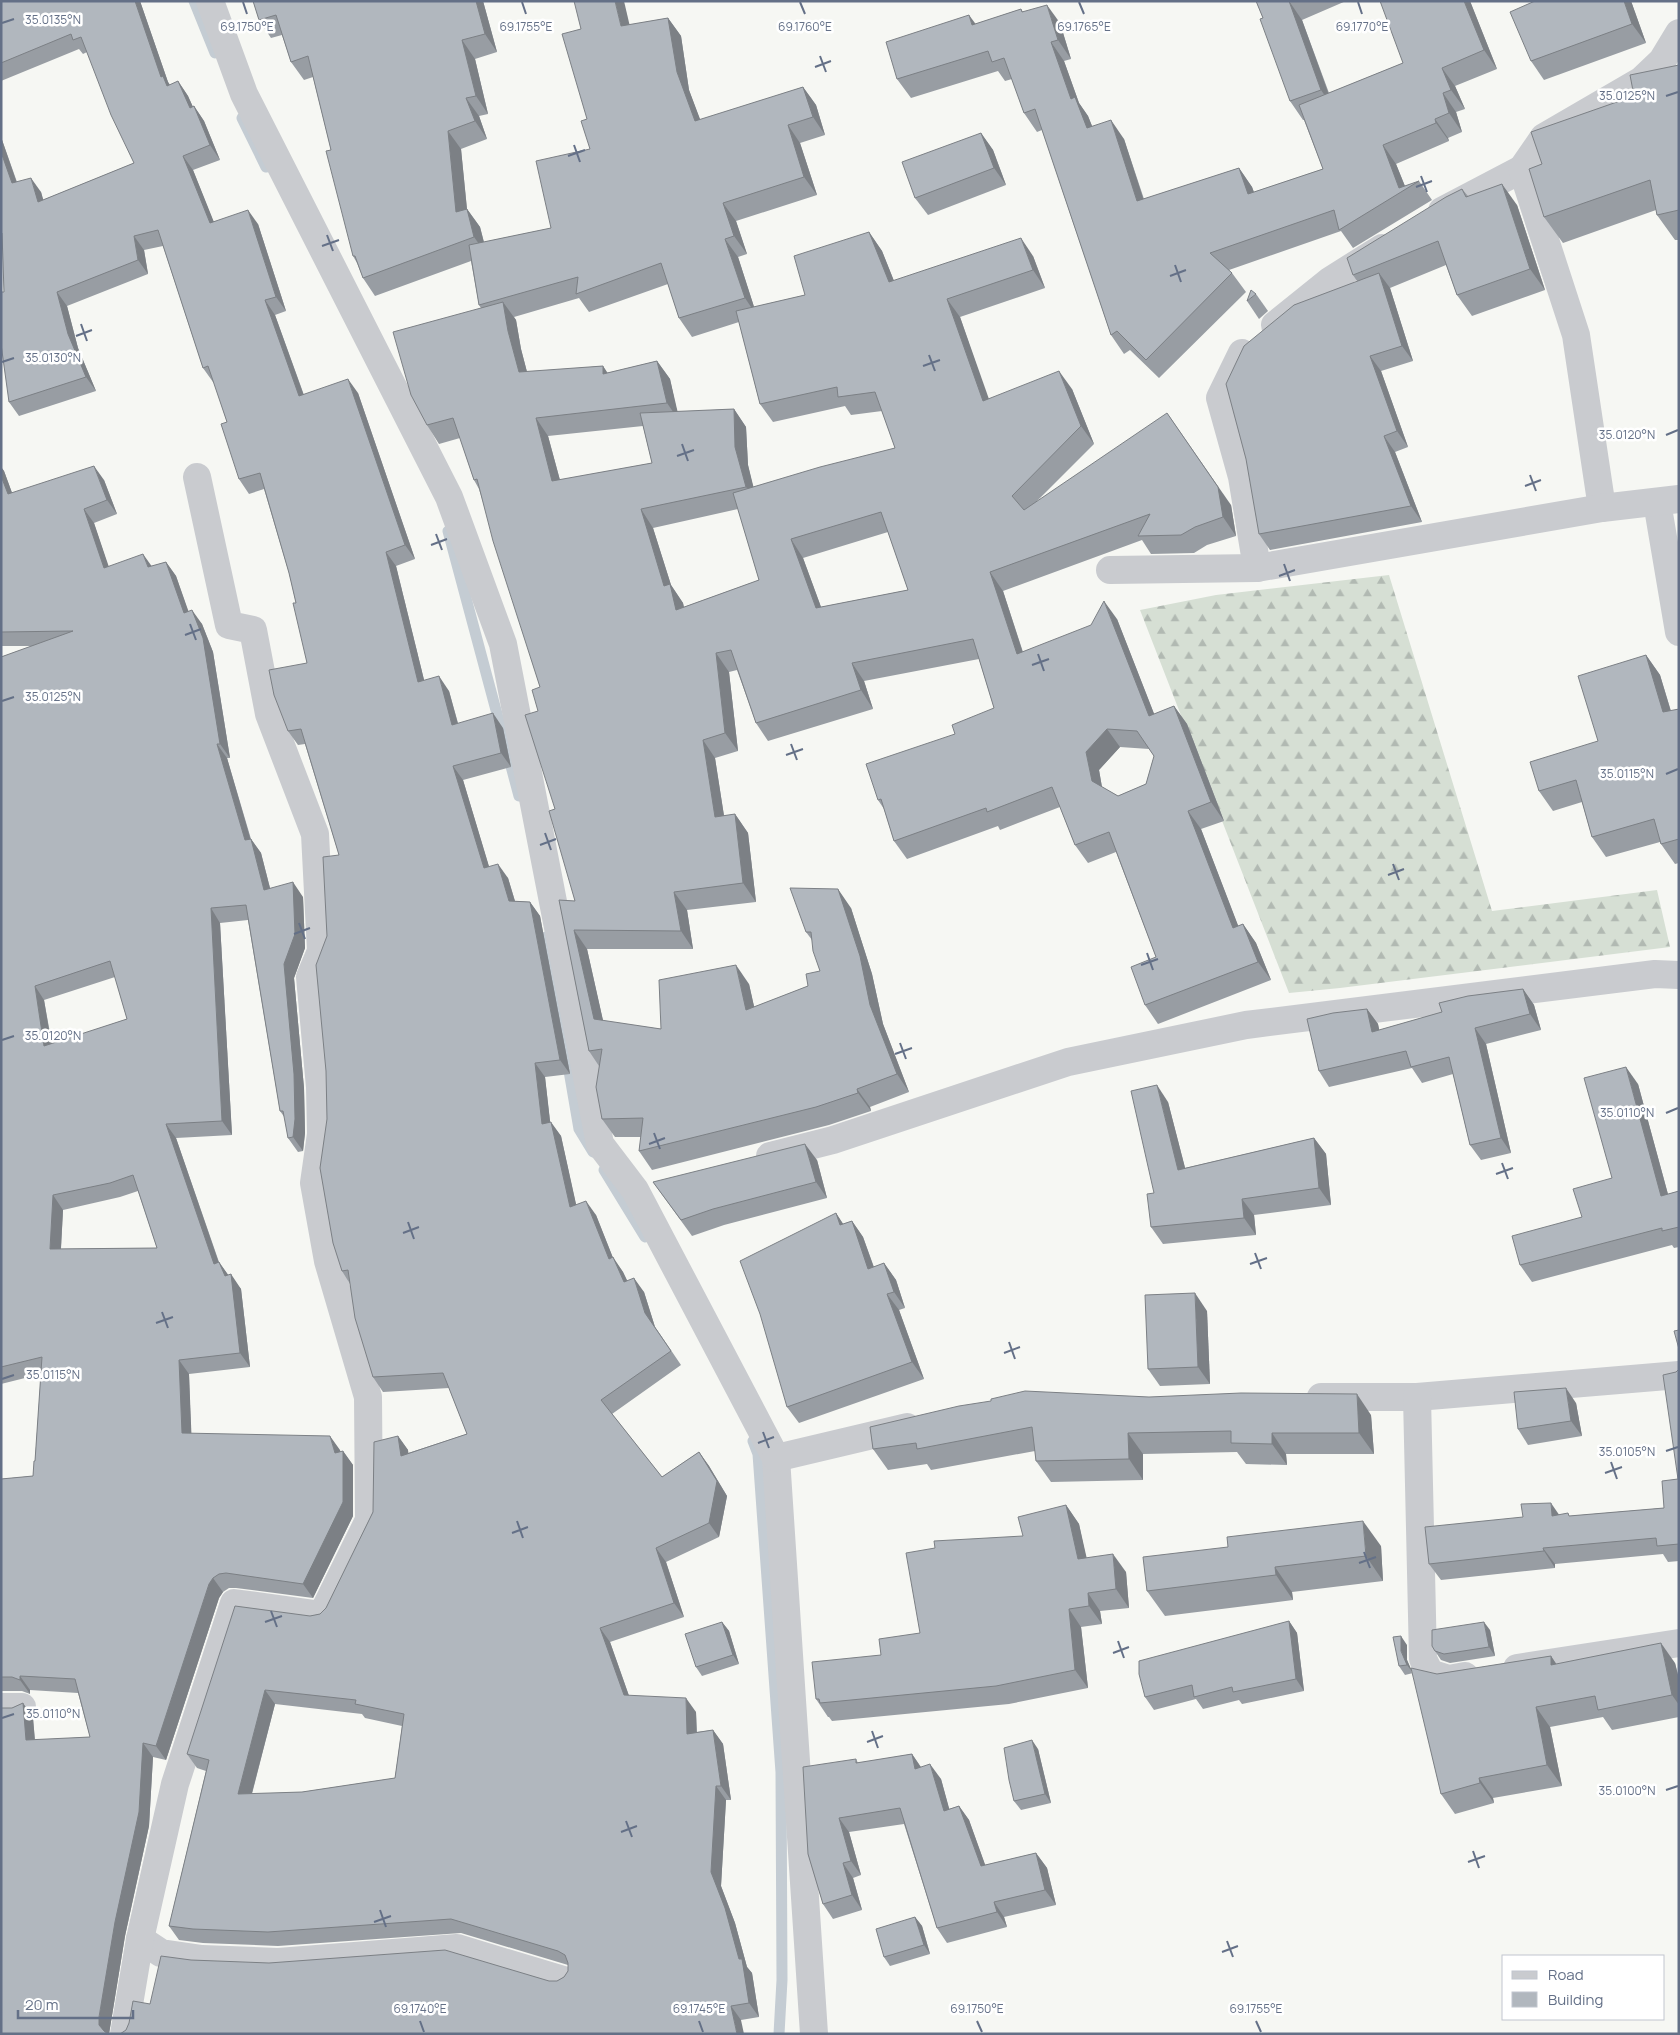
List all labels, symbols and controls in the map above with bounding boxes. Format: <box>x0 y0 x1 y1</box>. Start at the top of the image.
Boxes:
text: 35.0135°N <box>25 11 81 28</box>
text: 69.1750°E <box>220 18 274 35</box>
text: 69.1755°E <box>500 18 553 35</box>
text: 69.1760°E <box>778 18 832 35</box>
text: 69.1765°E <box>1057 18 1111 35</box>
text: 69.1770°E <box>1336 18 1389 35</box>
text: 35.0125°N <box>1599 87 1655 104</box>
text: 35.0130°N <box>25 349 81 366</box>
text: 35.0120°N <box>1599 426 1655 443</box>
text: 35.0125°N <box>25 688 81 705</box>
text: 35.0115°N <box>1600 765 1654 782</box>
text: 35.0120°N <box>25 1027 81 1044</box>
text: 35.0110°N <box>1600 1104 1654 1121</box>
text: 35.0115°N <box>26 1366 80 1383</box>
text: 35.0105°N <box>1599 1443 1655 1460</box>
text: 35.0110°N <box>26 1705 80 1722</box>
text: 35.0100°N <box>1599 1782 1655 1799</box>
legend <box>1502 1955 1665 2020</box>
text: Road <box>1548 1964 1584 1985</box>
scale bar <box>18 1988 132 2020</box>
text: Building <box>1548 1989 1603 2010</box>
text: 20 m <box>25 1994 58 2015</box>
text: 69.1740°E <box>394 2000 447 2017</box>
text: 69.1745°E <box>673 2000 725 2017</box>
text: 69.1750°E <box>950 2000 1004 2017</box>
text: 69.1755°E <box>1230 2000 1283 2017</box>

